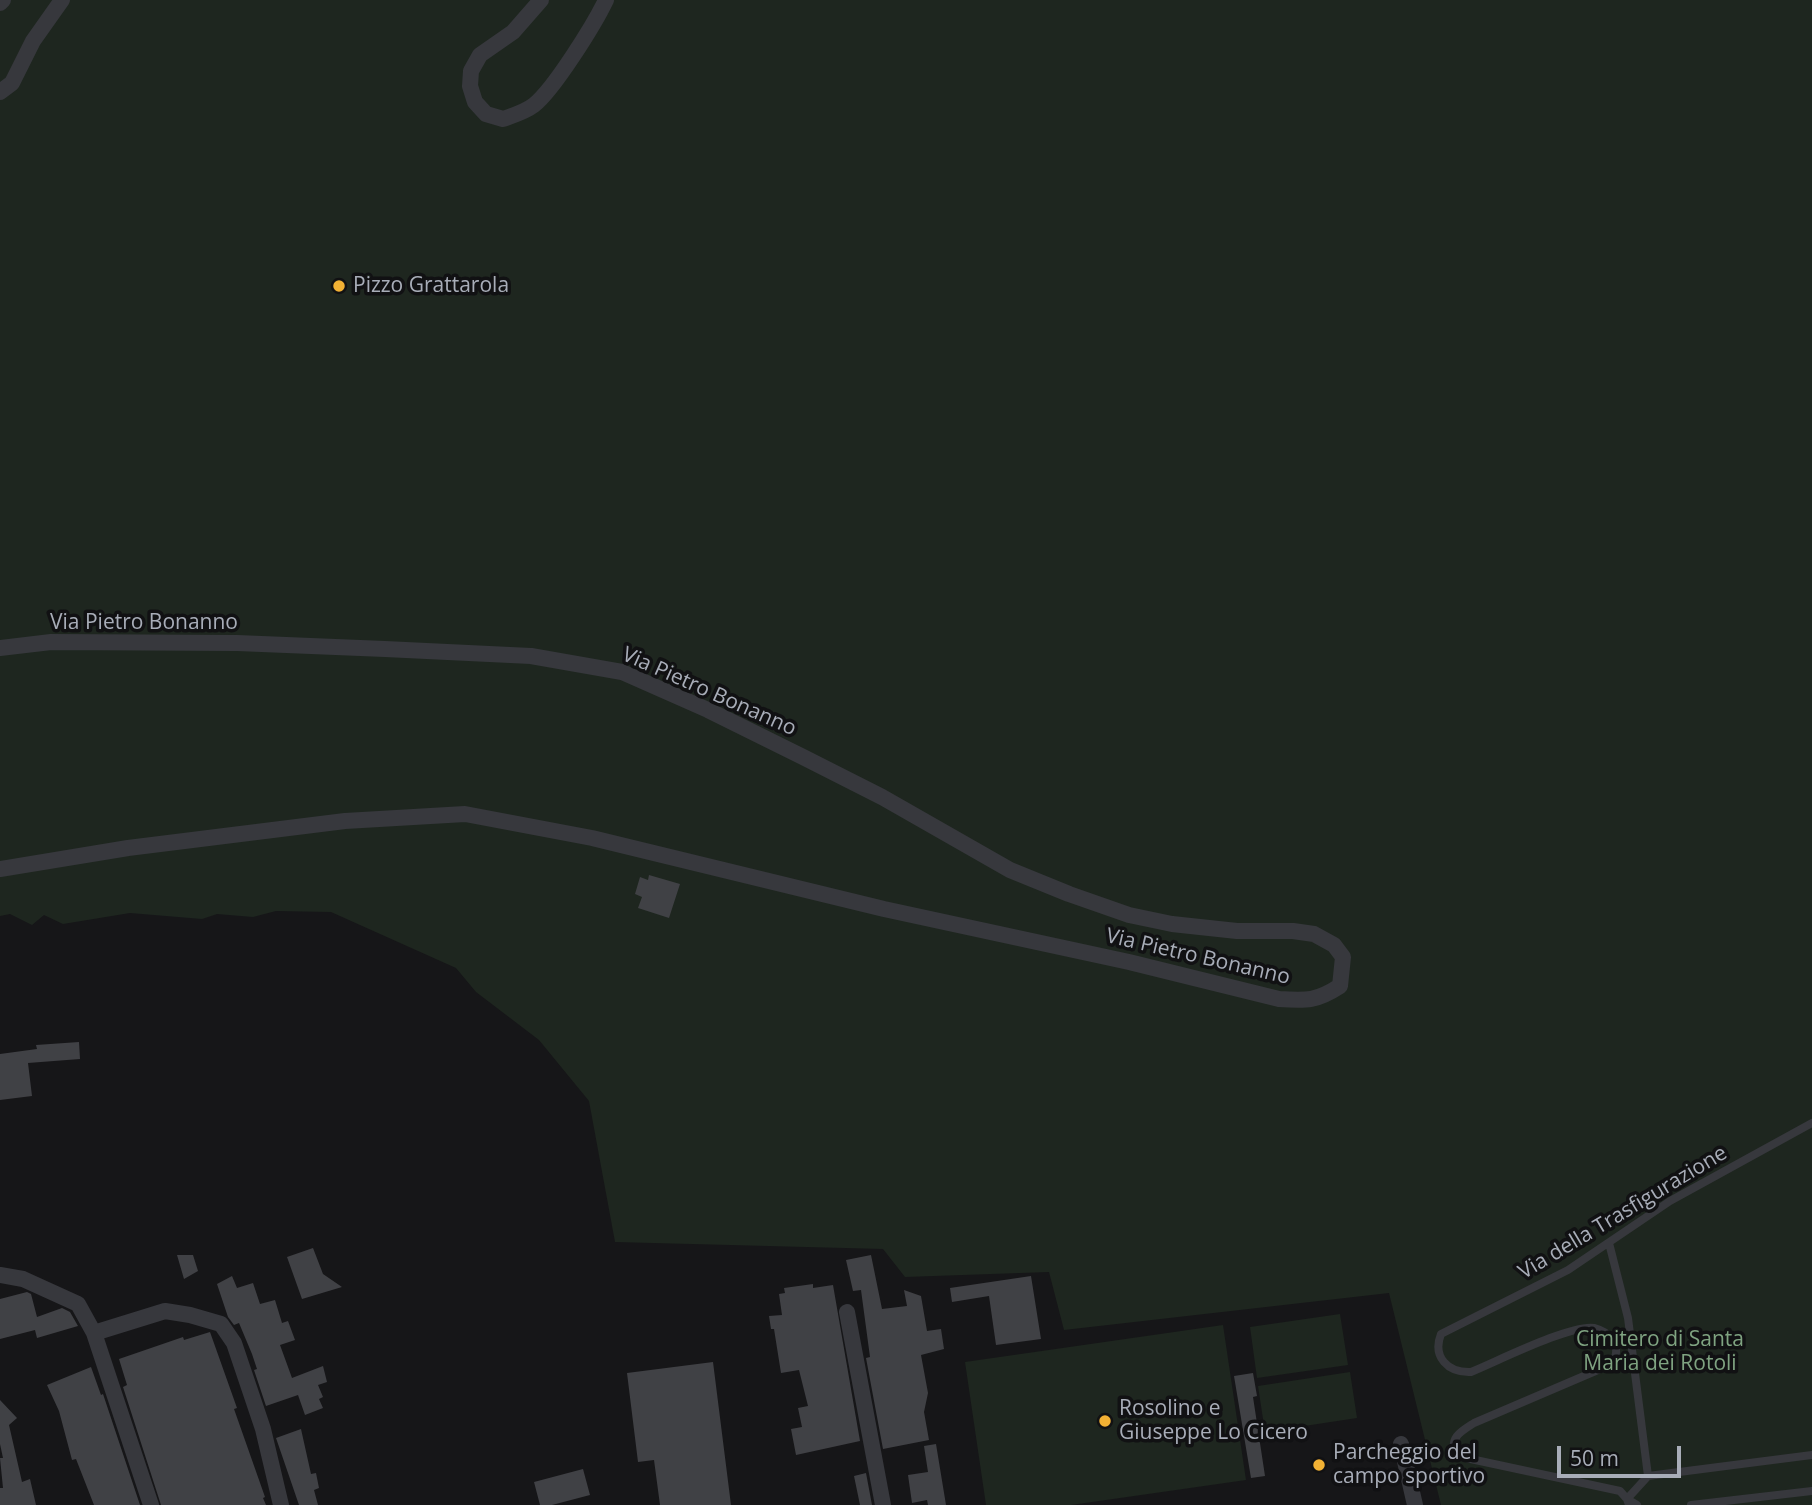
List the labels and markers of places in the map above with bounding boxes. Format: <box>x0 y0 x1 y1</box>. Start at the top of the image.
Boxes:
place label: Pizzo Grattarola <box>353 273 509 299</box>
marker: Pizzo Grattarola <box>331 278 347 294</box>
place label: Rosolino e Giuseppe Lo Cicero <box>1119 1396 1308 1446</box>
marker: Rosolino e Giuseppe Lo Cicero <box>1097 1413 1113 1429</box>
place label: Parcheggio del campo sportivo <box>1333 1440 1485 1490</box>
marker: Parcheggio del campo sportivo <box>1311 1457 1327 1473</box>

